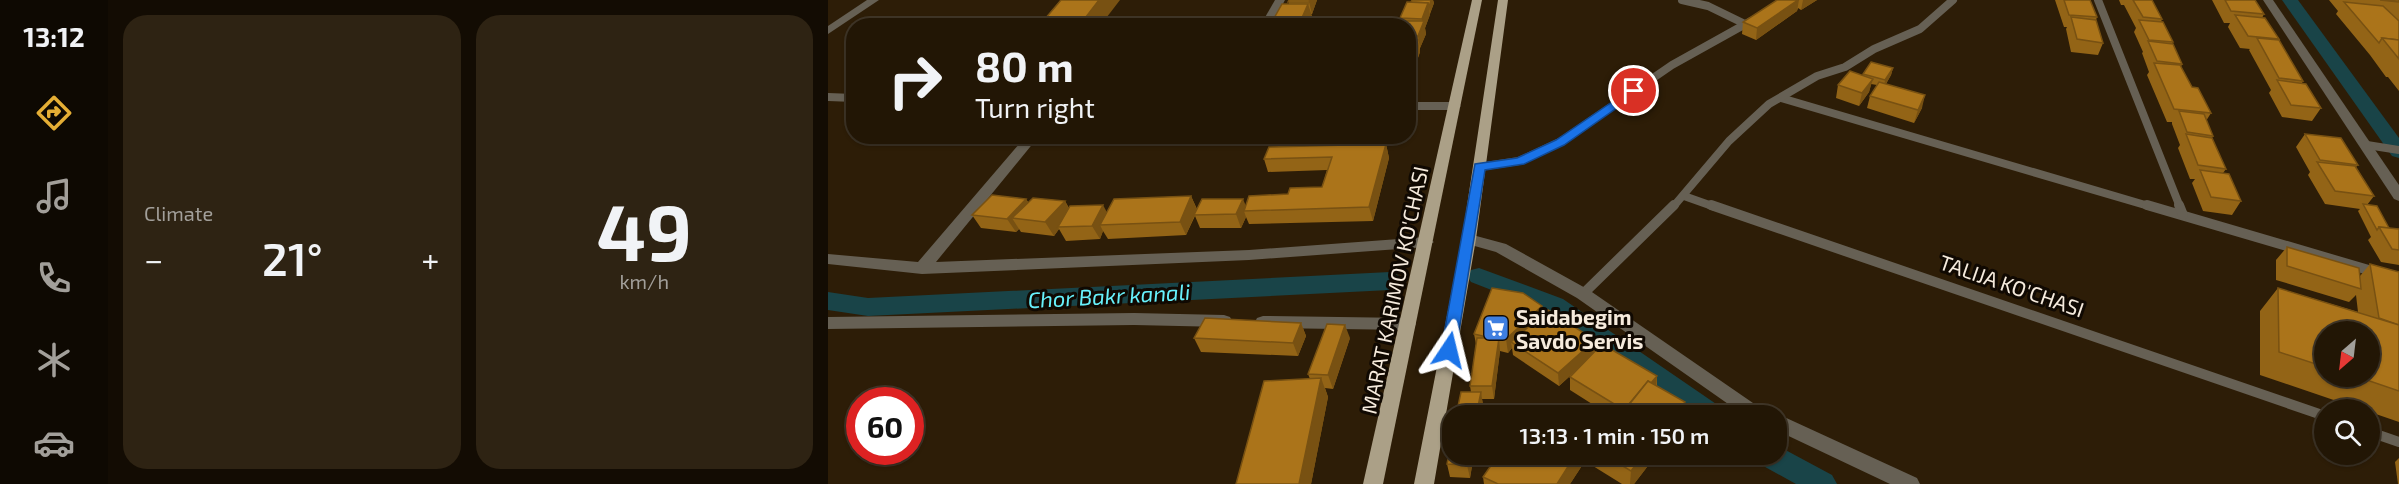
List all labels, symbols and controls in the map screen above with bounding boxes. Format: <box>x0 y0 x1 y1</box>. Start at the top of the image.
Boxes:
text: 13:12 <box>23 20 85 52</box>
text: 80 m <box>975 40 1074 90</box>
icon: right <box>876 42 954 120</box>
pin <box>1608 65 1659 116</box>
icon: arrive <box>1617 74 1650 107</box>
text: Turn right <box>975 91 1095 123</box>
icon: directions <box>33 92 75 134</box>
street label: MARAT KARIMOV KO'CHASI <box>1356 164 1432 416</box>
icon: music <box>33 175 75 217</box>
text: 49 <box>596 183 692 277</box>
text: Climate <box>144 201 213 225</box>
text: 21° <box>262 231 323 285</box>
text: − <box>144 239 163 279</box>
text: + <box>421 239 440 279</box>
street label: TALIJA KO'CHASI <box>1936 249 2088 321</box>
icon: phone <box>33 257 75 299</box>
text: km/h <box>619 269 669 293</box>
water label: Chor Bakr kanali <box>1027 278 1191 312</box>
place label: Saidabegim Savdo Servis <box>1516 304 1643 353</box>
supermarket icon: Saidabegim Savdo Servis <box>1481 313 1511 343</box>
position arrow <box>1417 318 1481 382</box>
north arrow <box>2314 321 2380 387</box>
map controls <box>2314 321 2380 465</box>
icon: climate <box>33 339 75 381</box>
speed limit sign: 60 <box>846 387 924 465</box>
button: search <box>2314 399 2380 465</box>
icon: car <box>33 422 75 464</box>
text: 13:13 · 1 min · 150 m <box>1520 422 1709 448</box>

